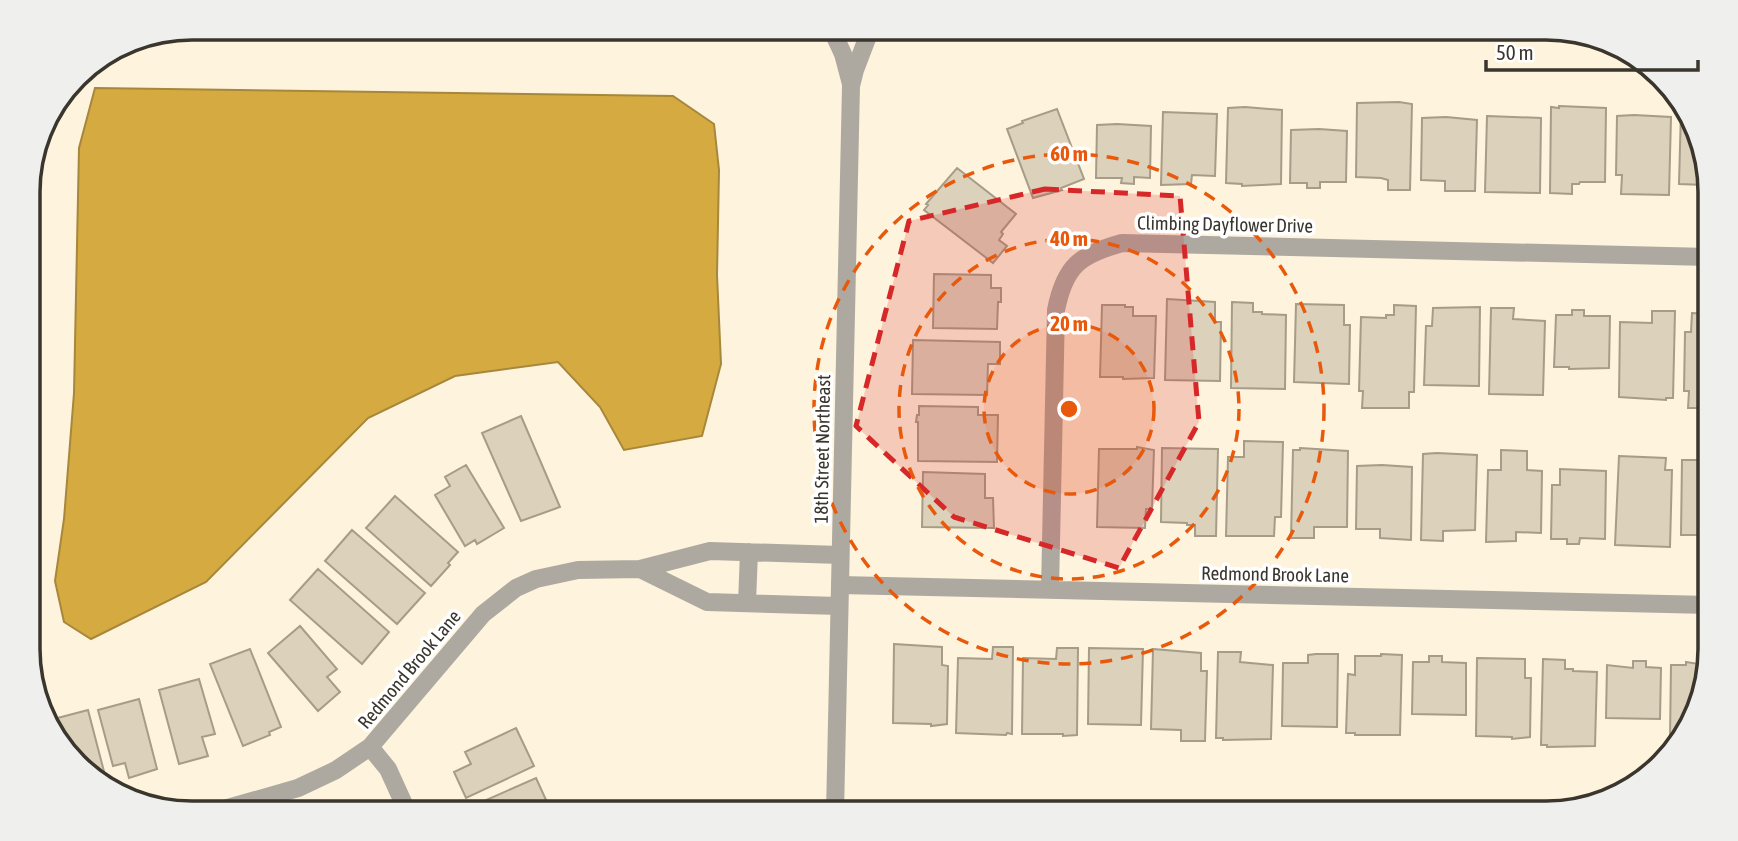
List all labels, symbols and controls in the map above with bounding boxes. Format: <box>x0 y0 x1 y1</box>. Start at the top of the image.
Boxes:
scale bar <box>1486 28 1698 72</box>
text: 50 m <box>1496 40 1534 64</box>
text: 60 m <box>1050 141 1088 165</box>
street label: Climbing Dayflower Drive <box>1137 211 1313 237</box>
text: 40 m <box>1049 226 1088 250</box>
text: 20 m <box>1050 311 1088 335</box>
street label: 18th Street Northeast <box>810 374 834 524</box>
centre of rings <box>1057 397 1081 421</box>
street label: Redmond Brook Lane <box>1201 562 1349 586</box>
street label: Redmond Brook Lane <box>353 605 465 733</box>

